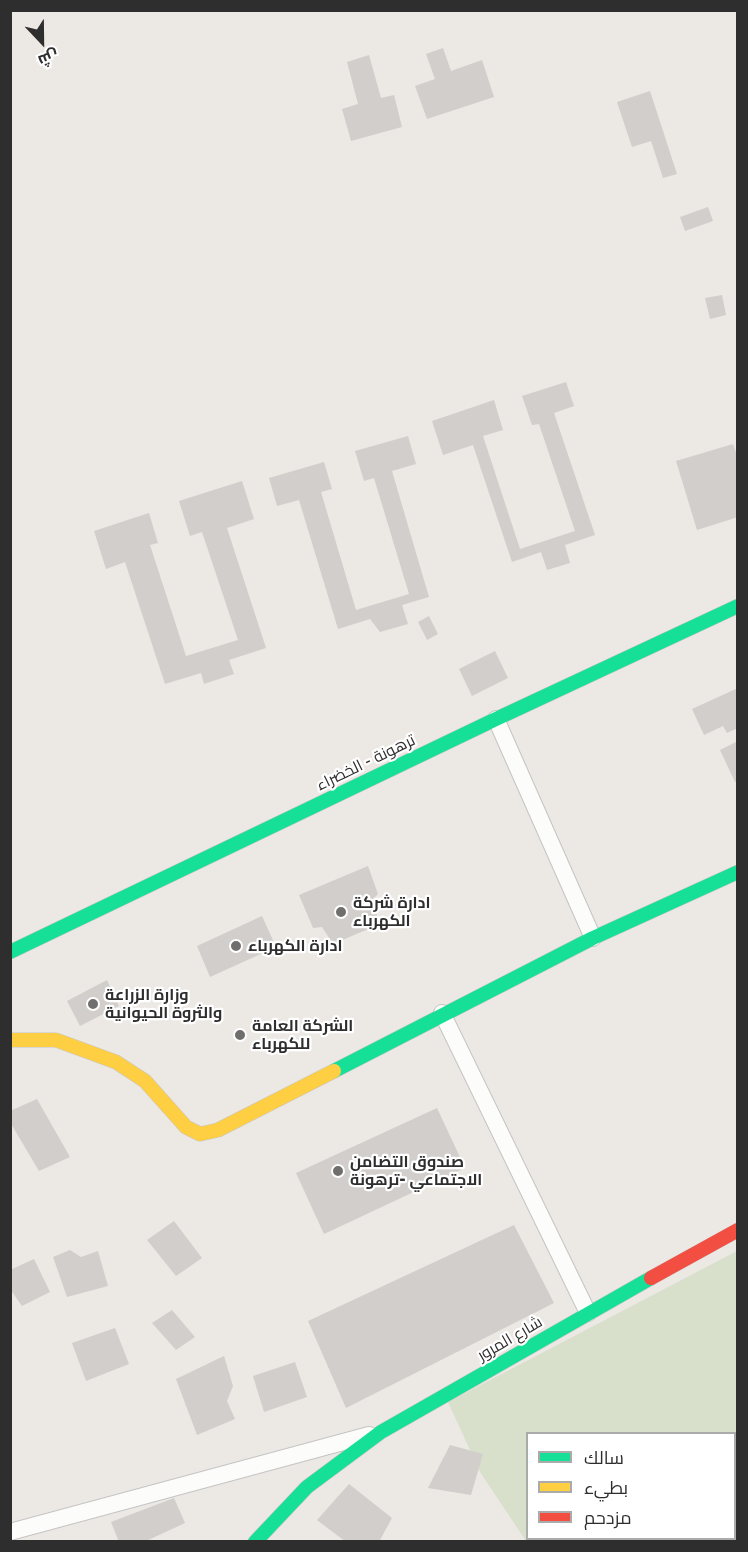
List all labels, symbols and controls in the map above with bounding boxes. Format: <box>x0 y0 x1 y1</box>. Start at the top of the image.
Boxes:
north arrow <box>12 12 72 72</box>
text: ش <box>35 46 62 72</box>
street label: ترهونة - الخضراء <box>313 731 419 795</box>
place label: ادارة شركة الكهرباء <box>353 893 431 931</box>
marker: ادارة شركة الكهرباء <box>334 905 348 919</box>
place label: ادارة الكهرباء <box>248 936 343 956</box>
marker: ادارة الكهرباء <box>229 939 243 953</box>
place label: وزارة الزراعة والثروة الحيوانية <box>105 985 222 1023</box>
marker: وزارة الزراعة والثروة الحيوانية <box>86 997 100 1011</box>
place label: الشركة العامة للكهرباء <box>252 1016 353 1054</box>
marker: الشركة العامة للكهرباء <box>233 1028 247 1042</box>
place label: صندوق التضامن الاجتماعي -ترهونة <box>350 1152 482 1190</box>
marker: صندوق التضامن الاجتماعي -ترهونة <box>331 1164 345 1178</box>
street label: شارع المرور <box>474 1313 546 1365</box>
legend <box>526 1432 736 1540</box>
text: سالك <box>584 1446 624 1469</box>
text: بطيء <box>584 1476 628 1499</box>
text: مزدحم <box>584 1506 632 1529</box>

